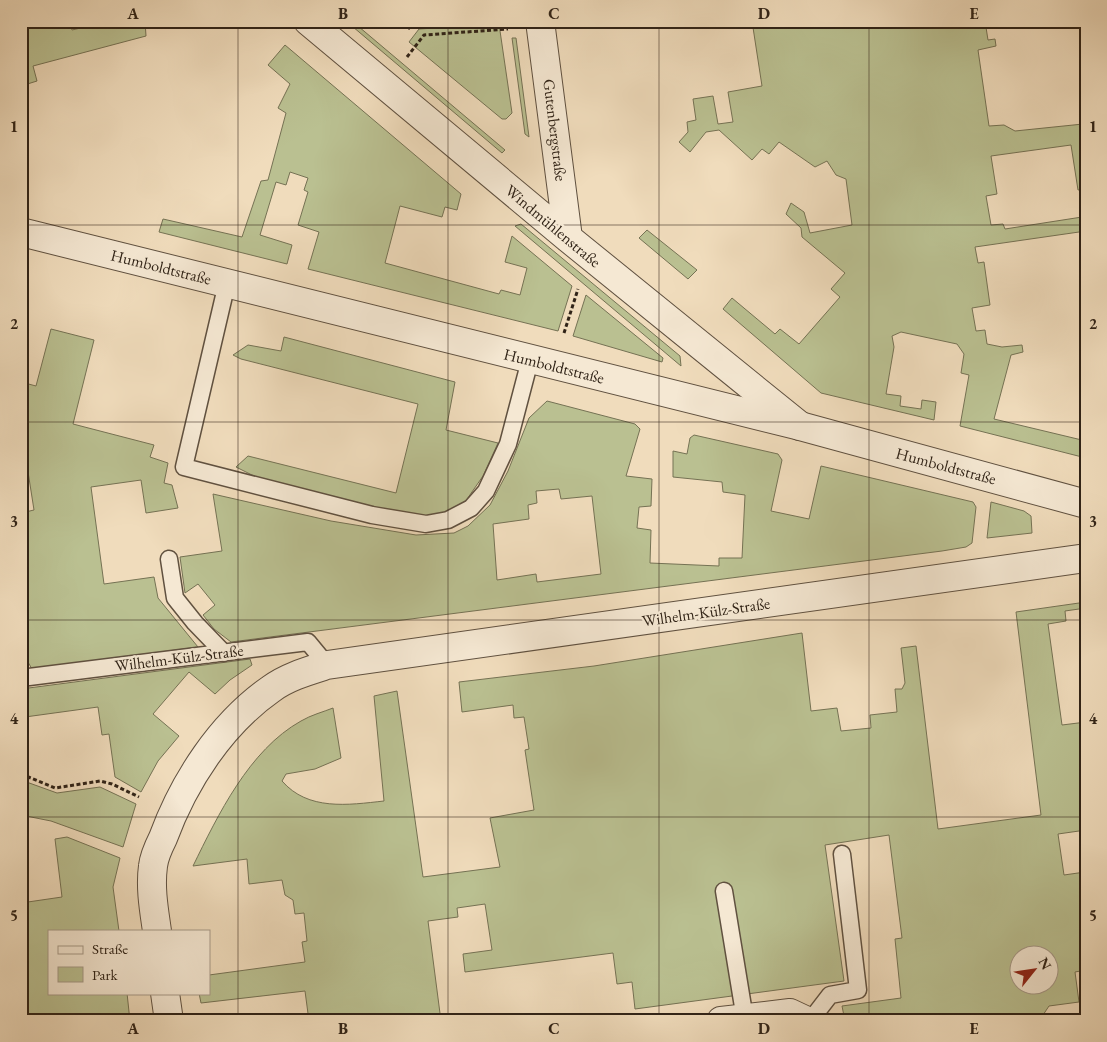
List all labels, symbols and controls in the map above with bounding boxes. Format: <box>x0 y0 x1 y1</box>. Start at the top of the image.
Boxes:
text: A <box>126 3 139 24</box>
text: B <box>338 3 348 24</box>
text: C <box>548 3 560 24</box>
text: D <box>758 3 770 24</box>
text: E <box>969 3 979 24</box>
street label: Gutenbergstraße <box>538 78 572 182</box>
text: 1 <box>10 116 18 137</box>
text: 1 <box>1089 116 1097 137</box>
street label: Windmühlenstraße <box>501 180 605 272</box>
street label: Humboldtstraße <box>109 244 213 290</box>
text: 2 <box>10 313 19 334</box>
text: 2 <box>1089 313 1098 334</box>
street label: Humboldtstraße <box>502 343 606 389</box>
street label: Humboldtstraße <box>894 443 998 489</box>
text: 3 <box>10 511 18 532</box>
text: 3 <box>1089 511 1097 532</box>
street label: Wilhelm-Külz-Straße <box>640 593 772 631</box>
street label: Wilhelm-Külz-Straße <box>114 640 244 676</box>
text: 4 <box>10 708 19 729</box>
text: 4 <box>1089 708 1098 729</box>
text: 5 <box>10 905 18 926</box>
text: 5 <box>1089 905 1097 926</box>
legend <box>48 930 210 994</box>
text: Straße <box>92 939 128 958</box>
north arrow <box>1010 944 1060 994</box>
text: N <box>1035 954 1056 973</box>
text: Park <box>92 965 119 984</box>
text: A <box>126 1018 139 1039</box>
text: B <box>338 1018 348 1039</box>
text: C <box>548 1018 560 1039</box>
text: D <box>758 1018 770 1039</box>
text: E <box>969 1018 979 1039</box>

